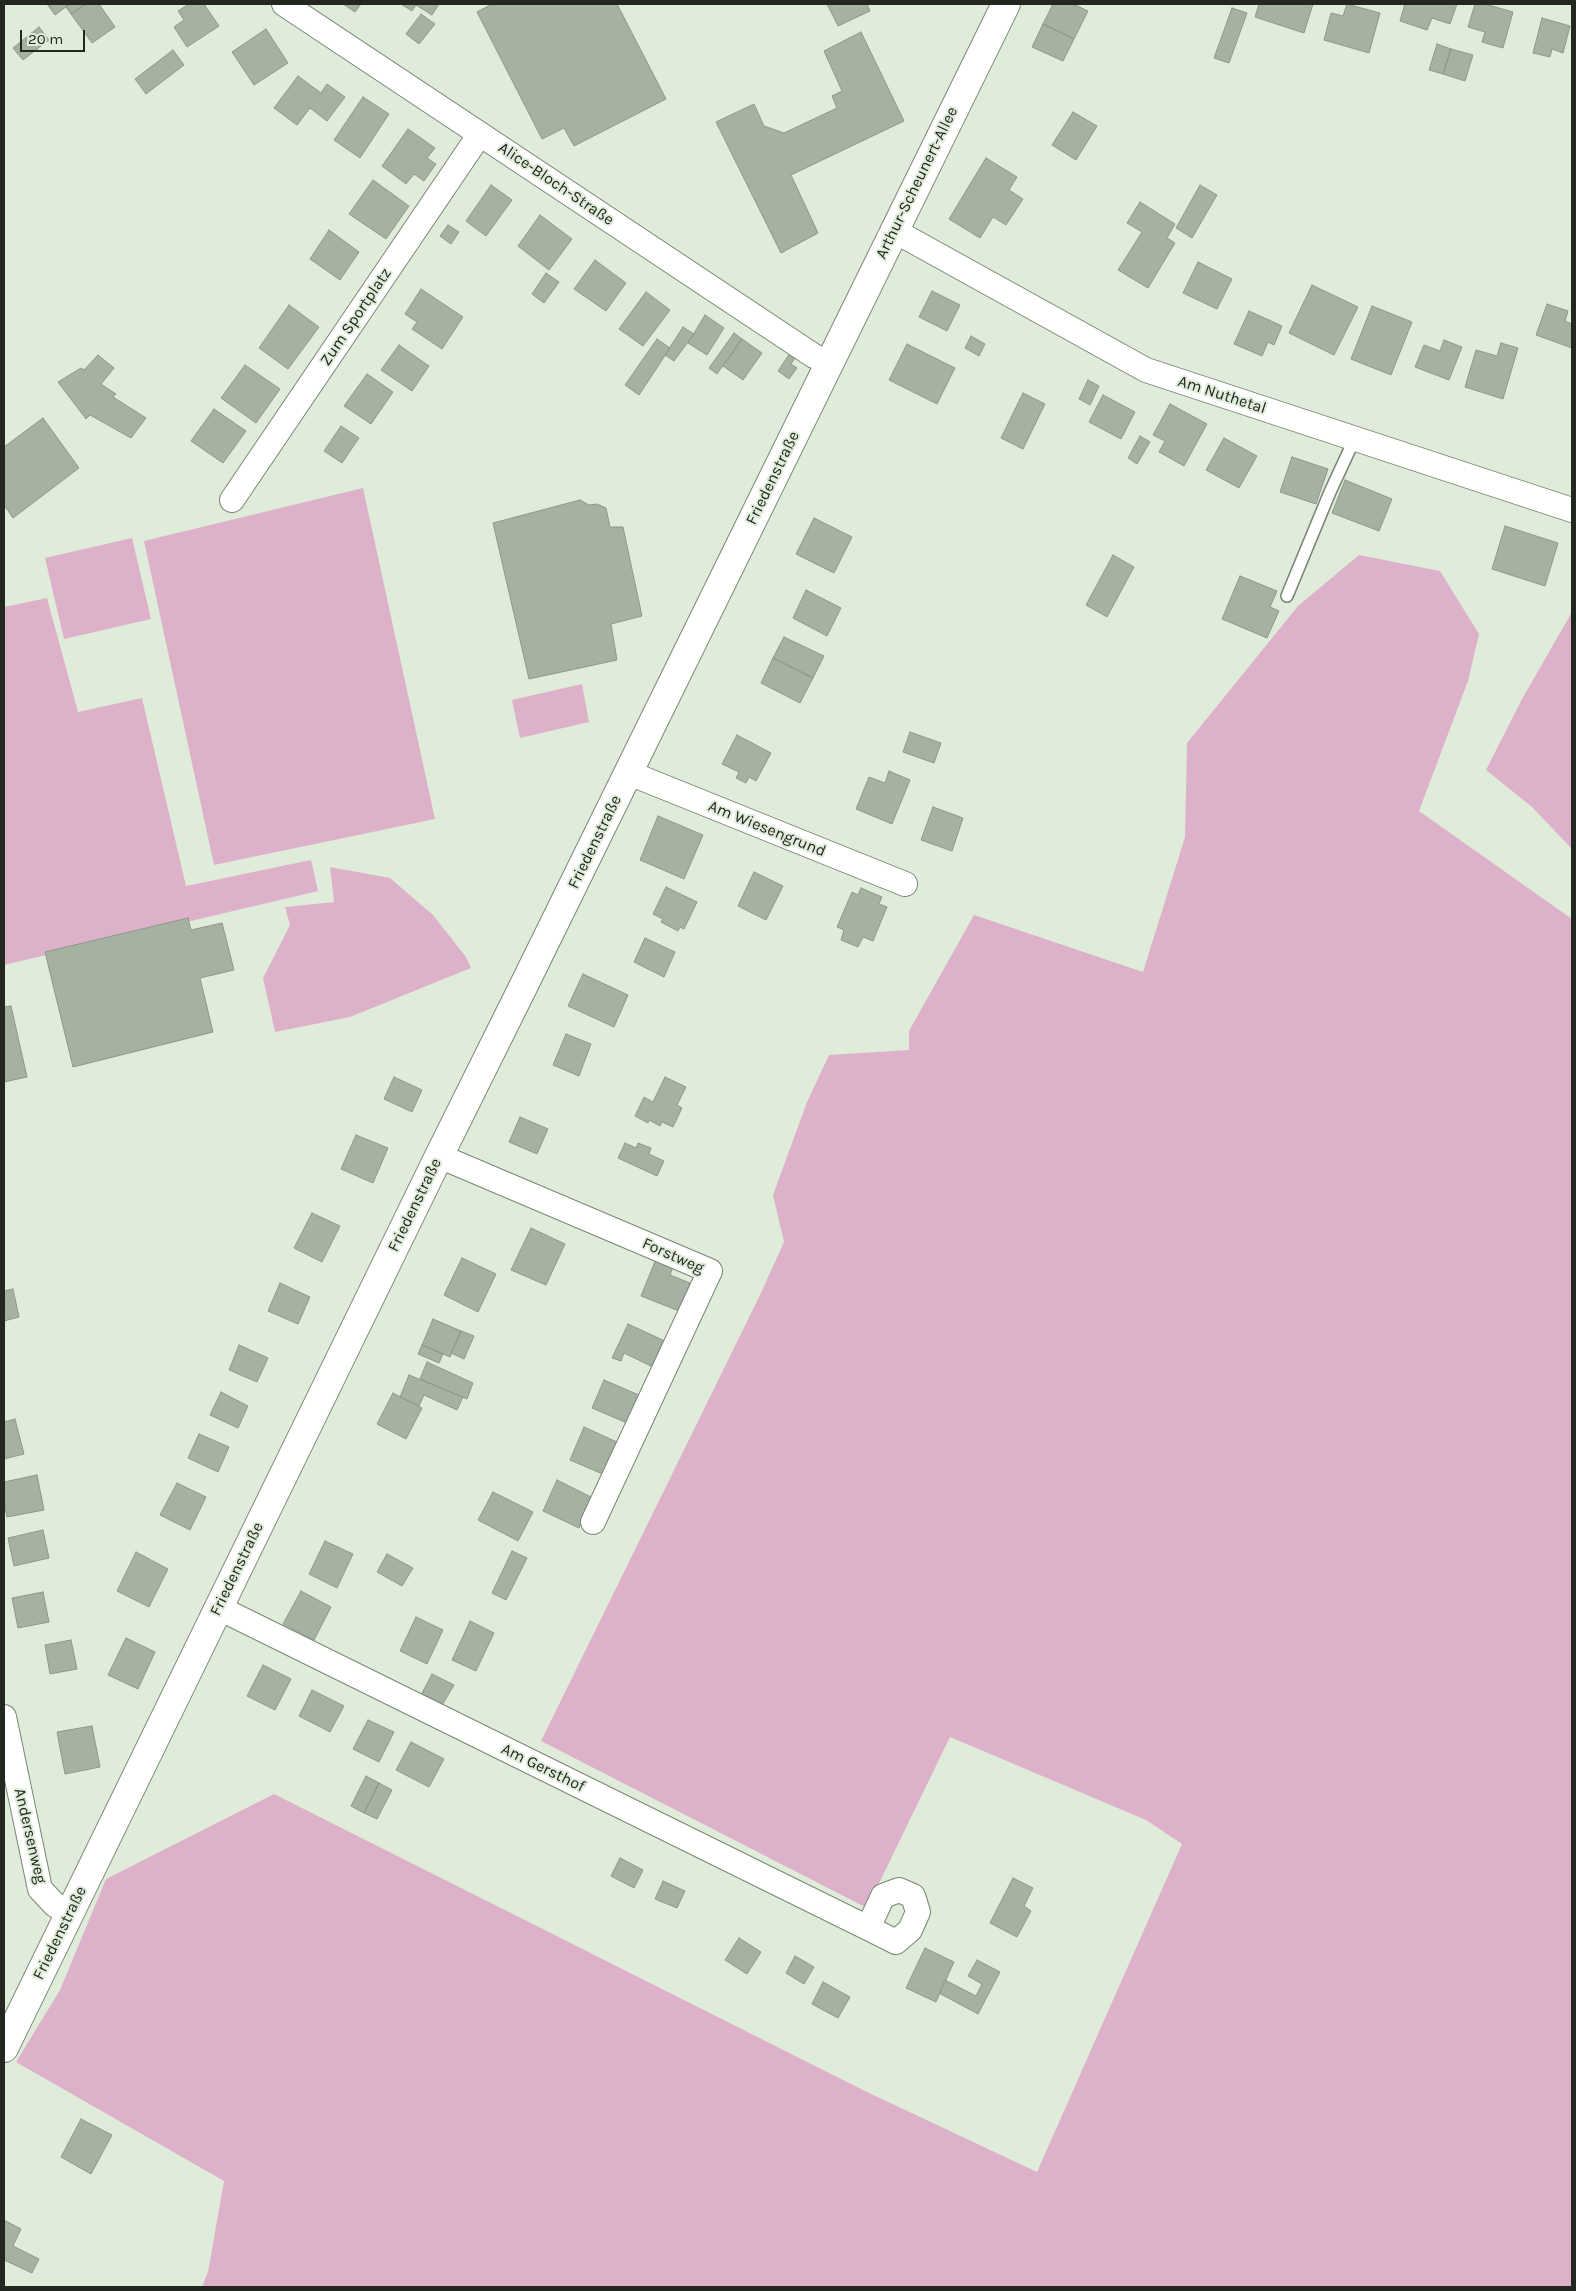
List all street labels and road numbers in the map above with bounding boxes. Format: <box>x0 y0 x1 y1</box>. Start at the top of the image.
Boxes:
street label: Arthur-Scheunert-Allee <box>872 104 962 262</box>
street label: Alice-Bloch-Straße <box>494 138 618 230</box>
street label: Zum Sportplatz <box>316 264 396 370</box>
street label: Am Nuthetal <box>1175 372 1269 418</box>
street label: Friedenstraße <box>742 428 804 528</box>
street label: Friedenstraße <box>564 792 626 892</box>
street label: Am Wiesengrund <box>705 797 829 861</box>
street label: Friedenstraße <box>384 1155 446 1255</box>
street label: Forstweg <box>639 1234 707 1278</box>
street label: Friedenstraße <box>206 1519 268 1619</box>
street label: Am Gersthof <box>498 1740 588 1796</box>
street label: Andersenweg <box>10 1786 50 1886</box>
street label: Friedenstraße <box>29 1883 91 1983</box>

